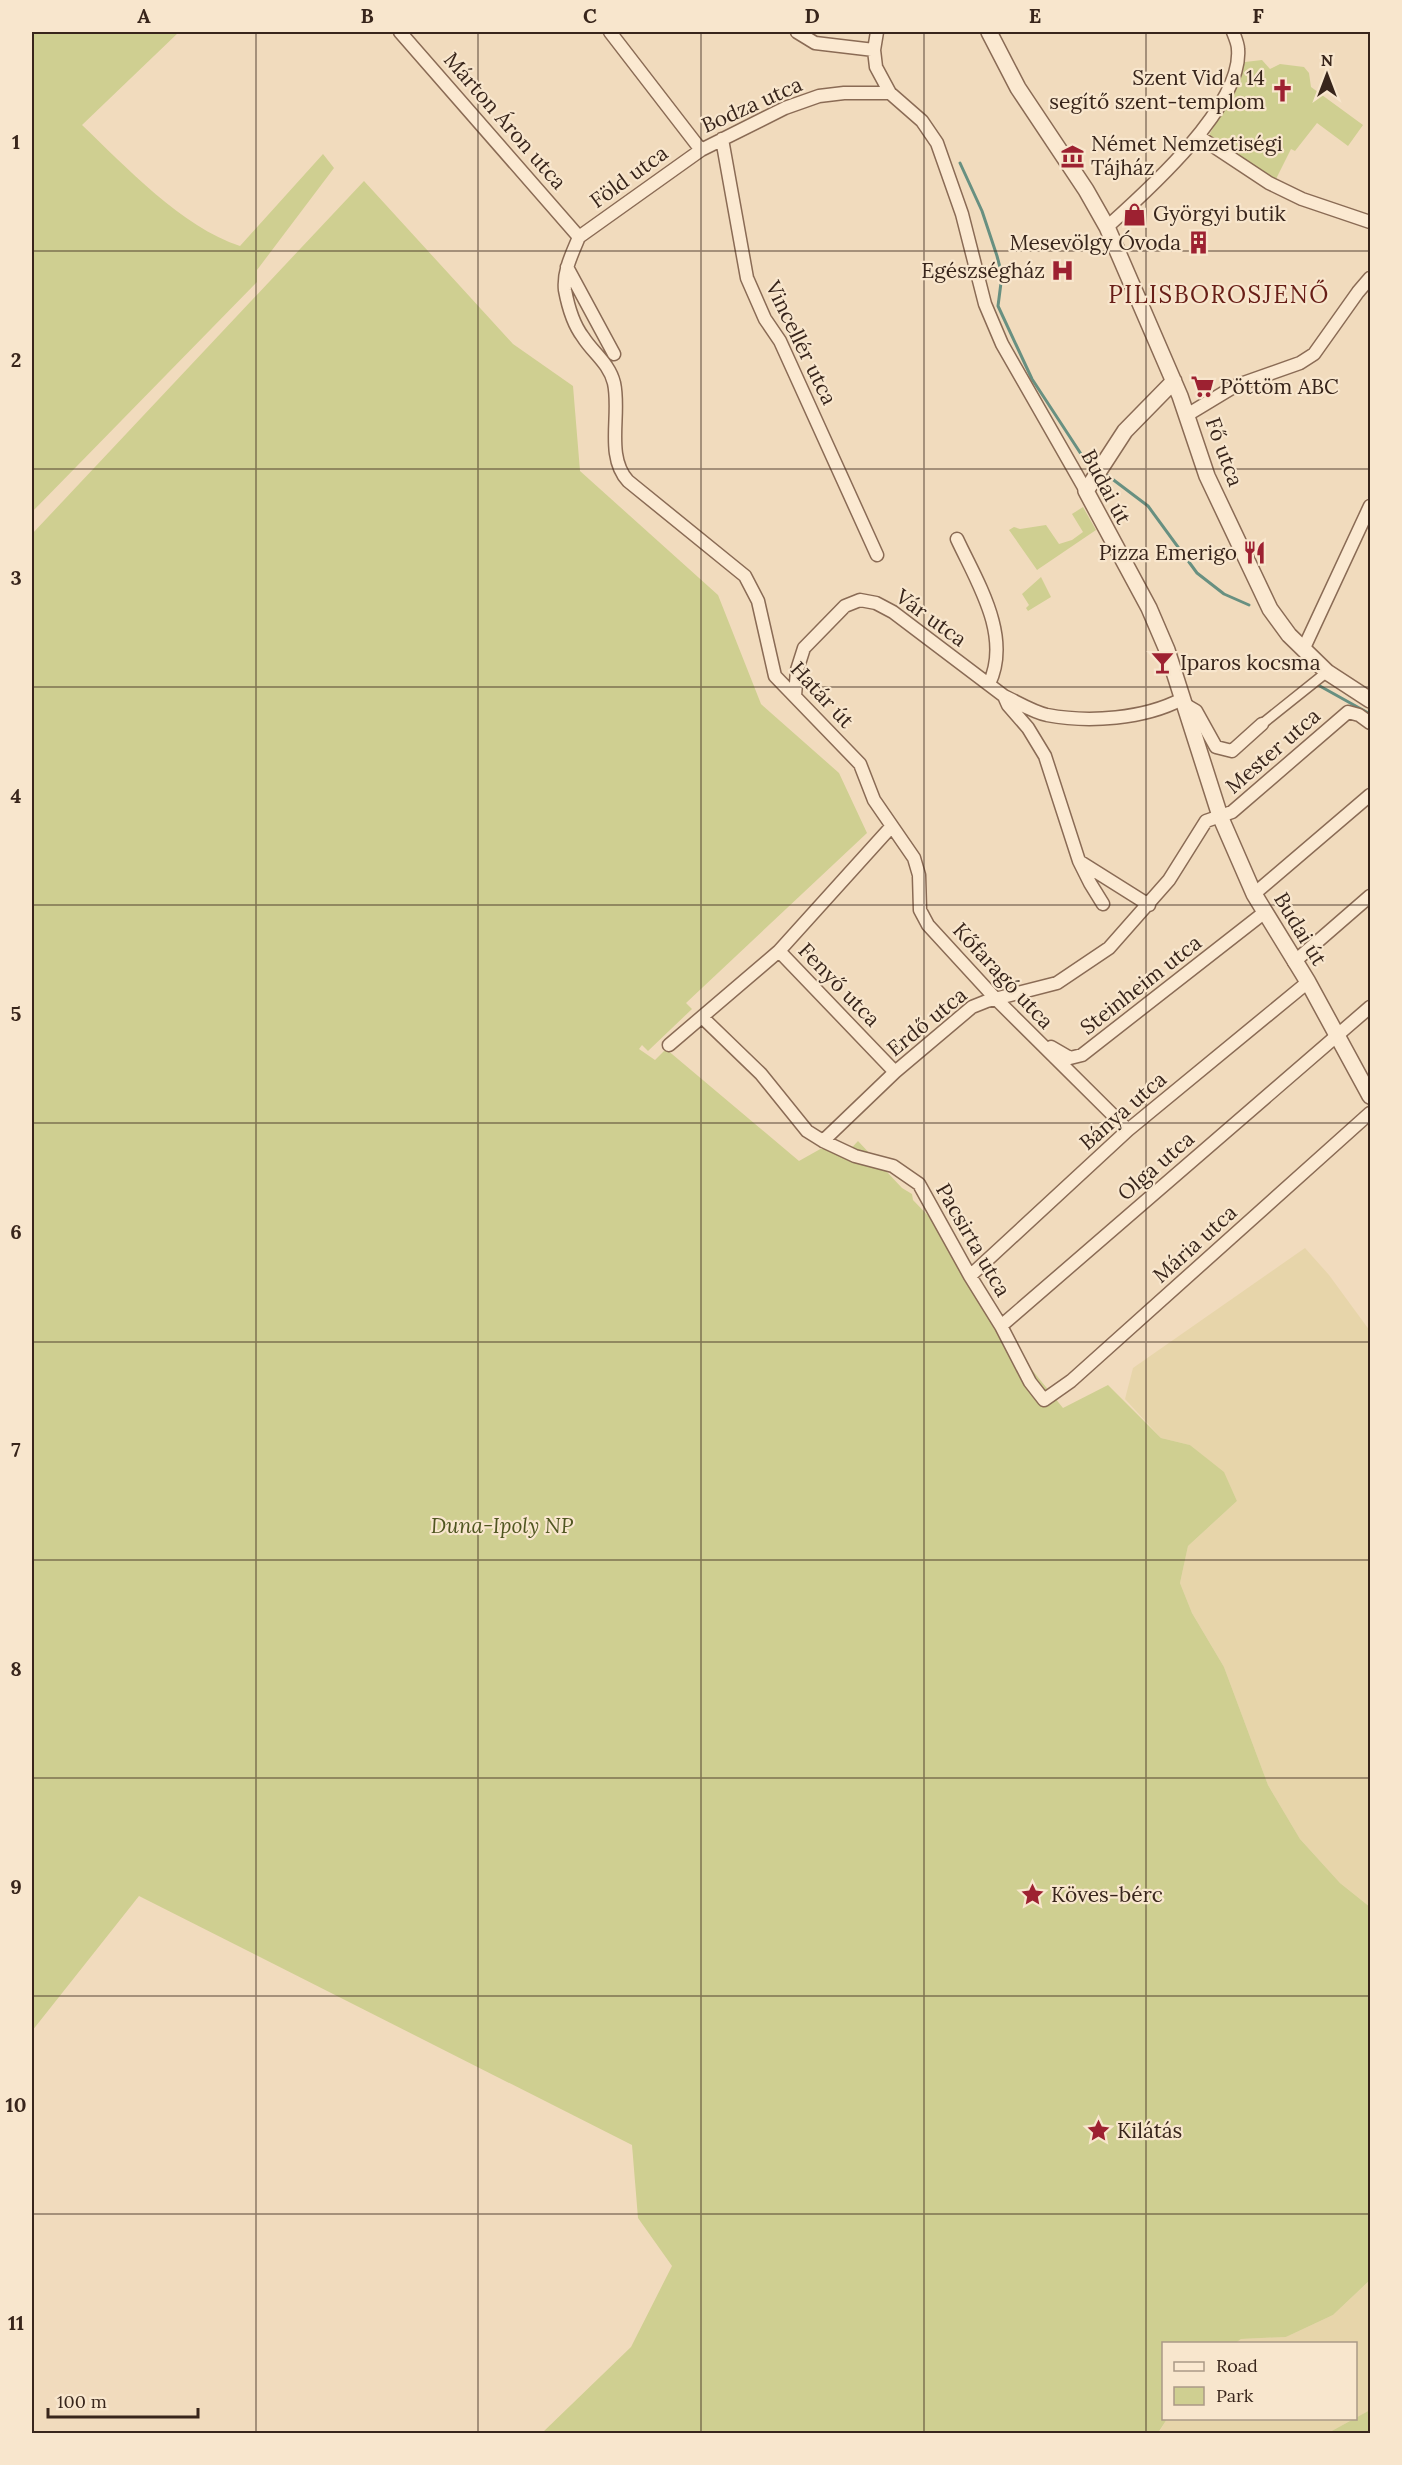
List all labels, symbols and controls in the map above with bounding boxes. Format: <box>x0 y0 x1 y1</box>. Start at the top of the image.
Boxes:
text: A <box>137 3 151 28</box>
text: B <box>360 3 374 28</box>
text: C <box>583 3 597 28</box>
text: D <box>804 3 820 28</box>
text: E <box>1029 3 1041 28</box>
text: F <box>1252 3 1264 28</box>
north arrow <box>1297 45 1357 105</box>
street label: Márton Áron utca <box>438 46 573 195</box>
text: N <box>1321 50 1333 70</box>
place label: Szent Vid a 14 segítő szent-templom <box>1049 64 1265 115</box>
street label: Bodza utca <box>697 70 807 139</box>
church icon: Szent Vid a 14 segítő szent-templom <box>1270 77 1296 103</box>
text: 1 <box>12 129 20 154</box>
place label: Német Nemzetiségi Tájház <box>1091 130 1283 181</box>
street label: Föld utca <box>584 139 673 214</box>
museum icon: Német Nemzetiségi Tájház <box>1060 143 1086 169</box>
place label: Györgyi butik <box>1153 200 1286 227</box>
shop icon: Györgyi butik <box>1122 201 1148 227</box>
place label: Mesevölgy Óvoda <box>1009 229 1181 256</box>
building icon: Mesevölgy Óvoda <box>1186 230 1212 256</box>
place label: Egészségház <box>921 257 1045 284</box>
hospital icon: Egészségház <box>1050 258 1076 284</box>
street label: Vincellér utca <box>759 275 843 409</box>
district label: PILISBOROSJENŐ <box>1108 279 1330 310</box>
text: 2 <box>11 347 21 372</box>
place label: Pöttöm ABC <box>1220 373 1339 400</box>
supermarket icon: Pöttöm ABC <box>1189 374 1215 400</box>
street label: Fő utca <box>1200 414 1249 490</box>
street label: Budai út <box>1076 445 1138 530</box>
place label: Pizza Emerigo <box>1099 539 1237 566</box>
restaurant icon: Pizza Emerigo <box>1242 540 1268 566</box>
text: 3 <box>10 565 22 590</box>
street label: Vár utca <box>890 582 972 653</box>
place label: Iparos kocsma <box>1180 649 1321 676</box>
bar icon: Iparos kocsma <box>1149 650 1175 676</box>
street label: Határ út <box>785 656 860 734</box>
street label: Mester utca <box>1220 702 1326 799</box>
text: 4 <box>11 783 22 808</box>
street label: Budai út <box>1268 887 1333 971</box>
street label: Kőfaragó utca <box>947 917 1060 1035</box>
street label: Steinheim utca <box>1075 929 1207 1040</box>
street label: Fenyő utca <box>793 937 886 1032</box>
street label: Erdő utca <box>881 981 972 1062</box>
text: 5 <box>11 1001 22 1026</box>
street label: Bánya utca <box>1074 1065 1172 1156</box>
street label: Olga utca <box>1112 1125 1200 1206</box>
street label: Pacsirta utca <box>930 1178 1017 1301</box>
street label: Mária utca <box>1147 1199 1242 1288</box>
text: 6 <box>10 1219 22 1244</box>
text: 7 <box>11 1437 21 1462</box>
park label: Duna-Ipoly NP <box>431 1512 574 1539</box>
text: 8 <box>10 1656 22 1681</box>
text: 9 <box>10 1874 22 1899</box>
place label: Köves-bérc <box>1051 1881 1163 1908</box>
place icon: Köves-bérc <box>1020 1882 1046 1908</box>
text: 10 <box>6 2092 26 2117</box>
place label: Kilátás <box>1117 2117 1182 2144</box>
place icon: Kilátás <box>1086 2118 1112 2144</box>
text: 11 <box>8 2310 24 2335</box>
legend <box>1162 2342 1357 2420</box>
text: Road <box>1216 2354 1258 2377</box>
scale bar <box>48 2381 198 2419</box>
text: Park <box>1216 2384 1254 2407</box>
text: 100 m <box>57 2390 107 2413</box>

